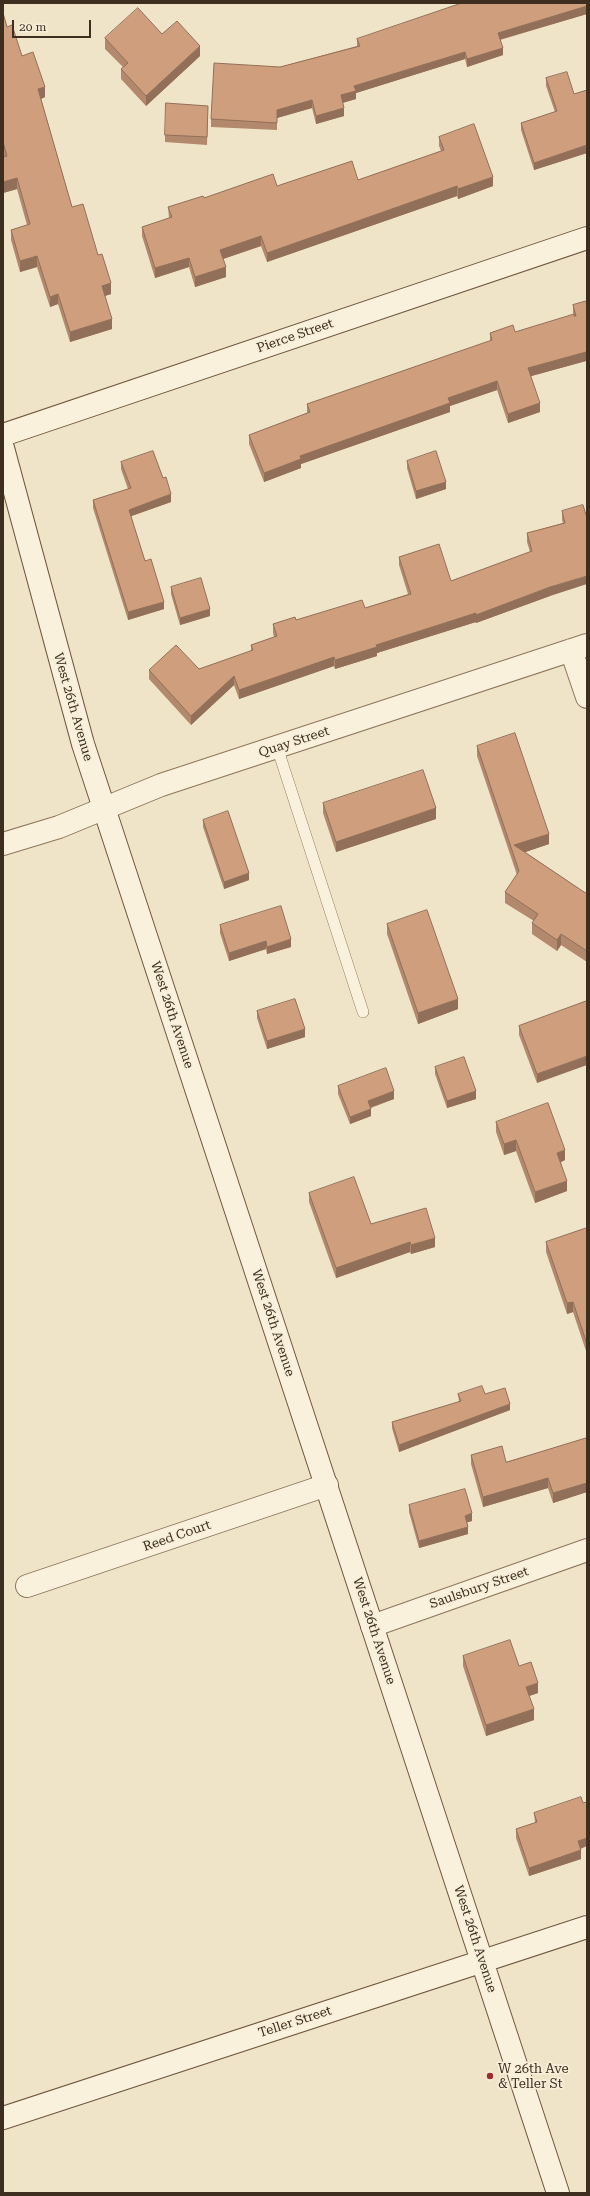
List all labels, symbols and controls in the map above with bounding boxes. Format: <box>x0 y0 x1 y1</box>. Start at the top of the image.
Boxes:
scale bar <box>14 12 93 38</box>
text: 20 m <box>19 20 46 34</box>
street label: Pierce Street <box>255 316 335 356</box>
street label: West 26th Avenue <box>50 651 96 763</box>
street label: Quay Street <box>257 723 331 761</box>
street label: West 26th Avenue <box>147 959 197 1071</box>
street label: West 26th Avenue <box>248 1267 298 1379</box>
street label: Reed Court <box>141 1517 213 1555</box>
street label: Saulsbury Street <box>427 1564 531 1612</box>
street label: West 26th Avenue <box>349 1575 399 1687</box>
street label: West 26th Avenue <box>450 1883 500 1995</box>
street label: Teller Street <box>256 2003 334 2041</box>
place label: W 26th Ave & Teller St <box>498 2061 569 2092</box>
marker: W 26th Ave & Teller St <box>485 2071 495 2081</box>

